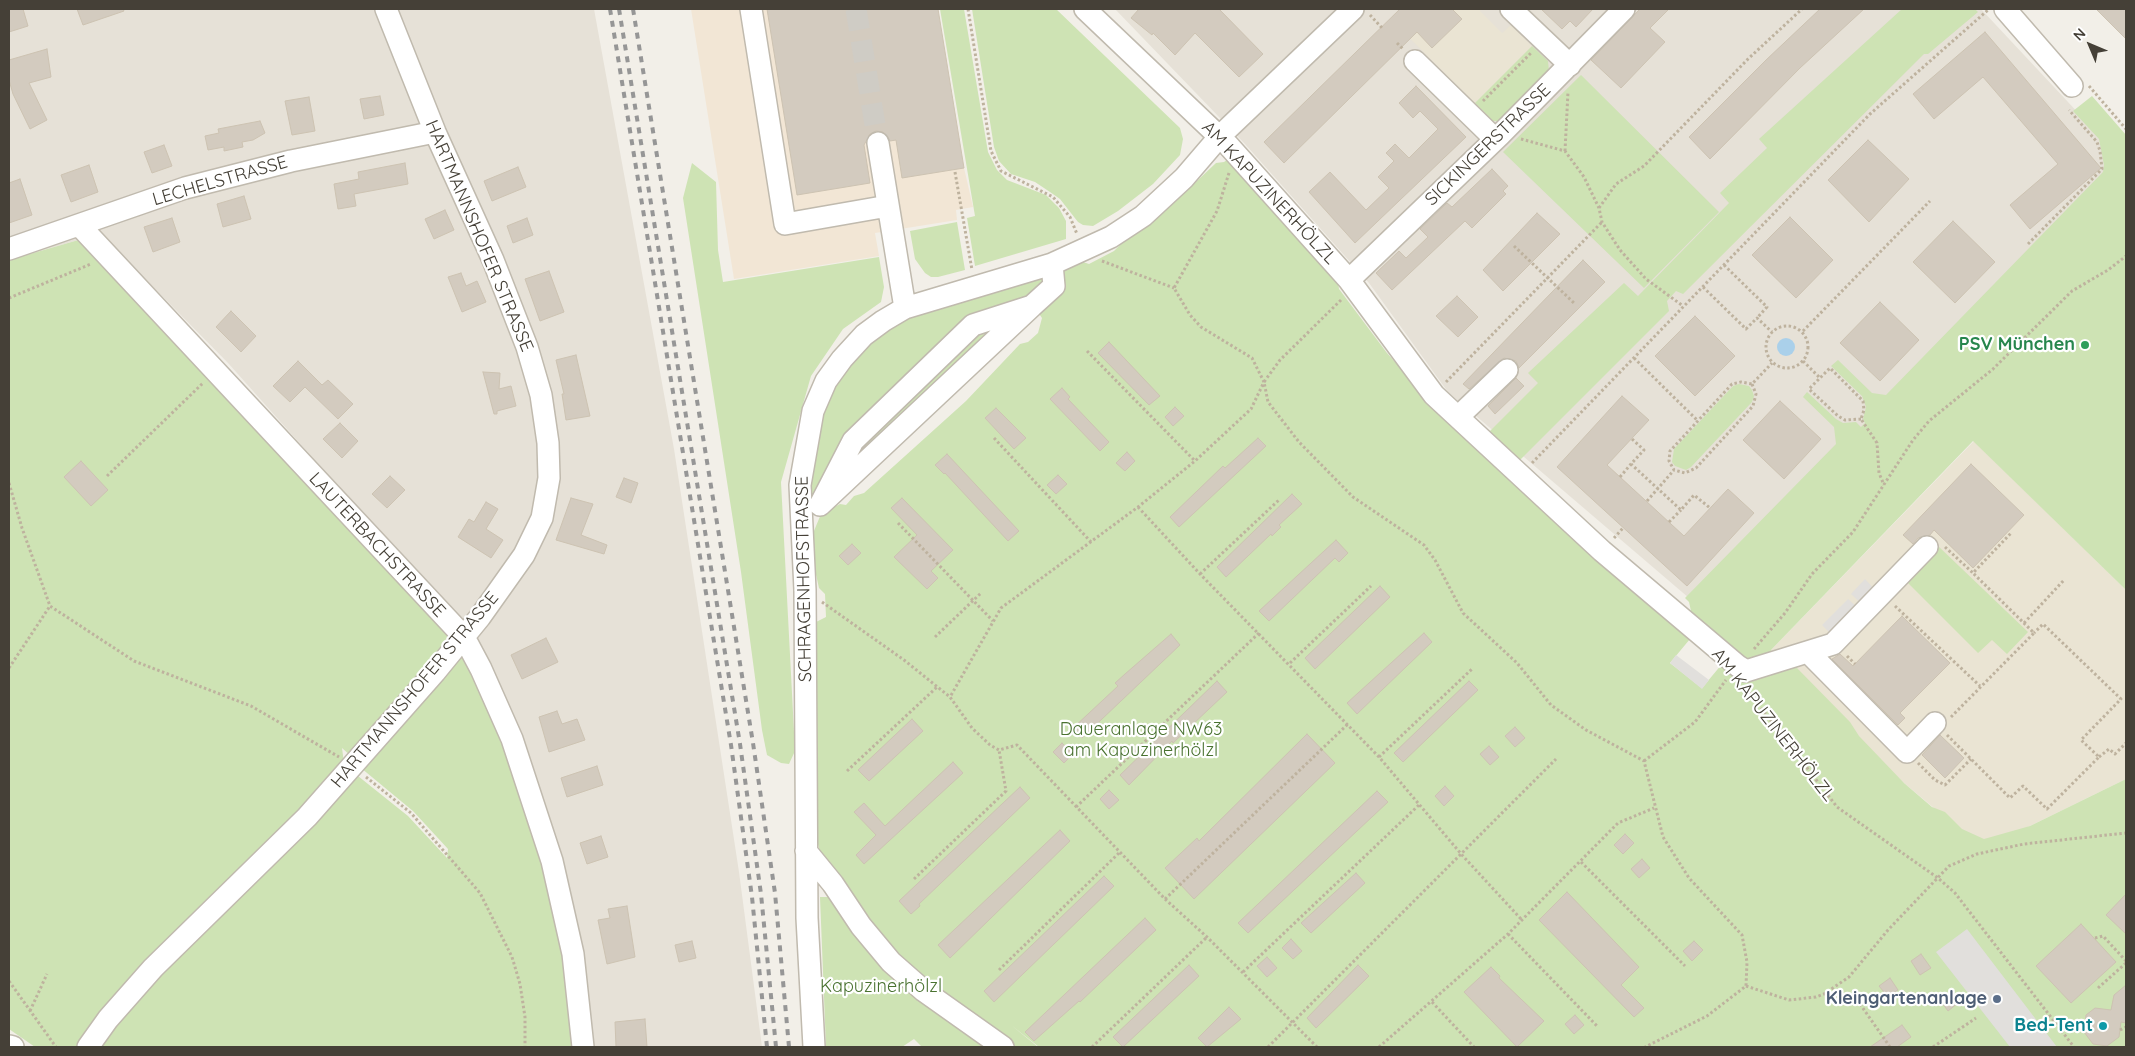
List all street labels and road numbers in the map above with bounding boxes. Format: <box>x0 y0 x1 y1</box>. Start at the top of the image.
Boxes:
street label: SICKINGERSTRASSE <box>1421 80 1555 210</box>
street label: HARTMANNSHOFER STRASSE <box>420 117 538 355</box>
street label: AM KAPUZINERHÖLZL <box>1197 117 1341 269</box>
street label: LECHELSTRASSE <box>150 151 290 211</box>
street label: LAUTERBACHSTRASSE <box>304 468 450 622</box>
street label: SCHRAGENHOFSTRASSE <box>791 476 817 682</box>
street label: HARTMANNSHOFER STRASSE <box>327 588 503 792</box>
street label: AM KAPUZINERHÖLZL <box>1707 644 1839 806</box>

